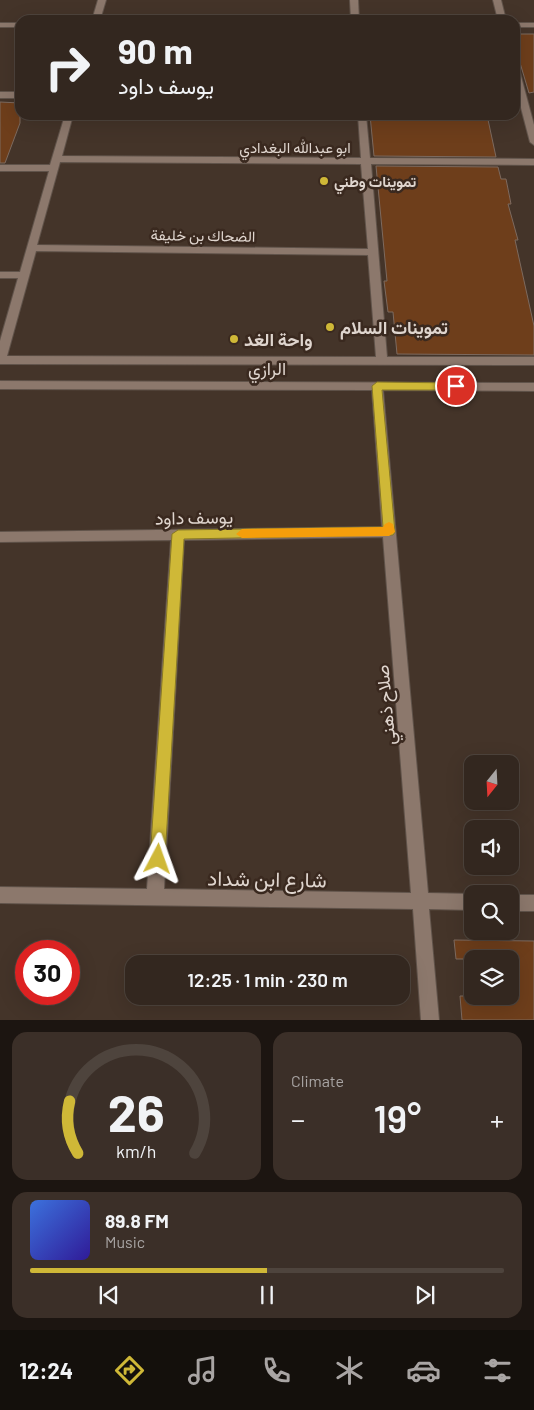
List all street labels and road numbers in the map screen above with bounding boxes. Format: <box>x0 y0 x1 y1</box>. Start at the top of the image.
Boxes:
street label: ابو عبدالله البغدادي <box>239 138 351 161</box>
street label: الضحاك بن خليفة <box>150 225 256 247</box>
street label: الرازي <box>248 357 286 384</box>
street label: يوسف داود <box>155 505 233 530</box>
street label: صلاح ذهني <box>371 664 404 746</box>
street label: شارع ابن شداد <box>207 864 327 895</box>

